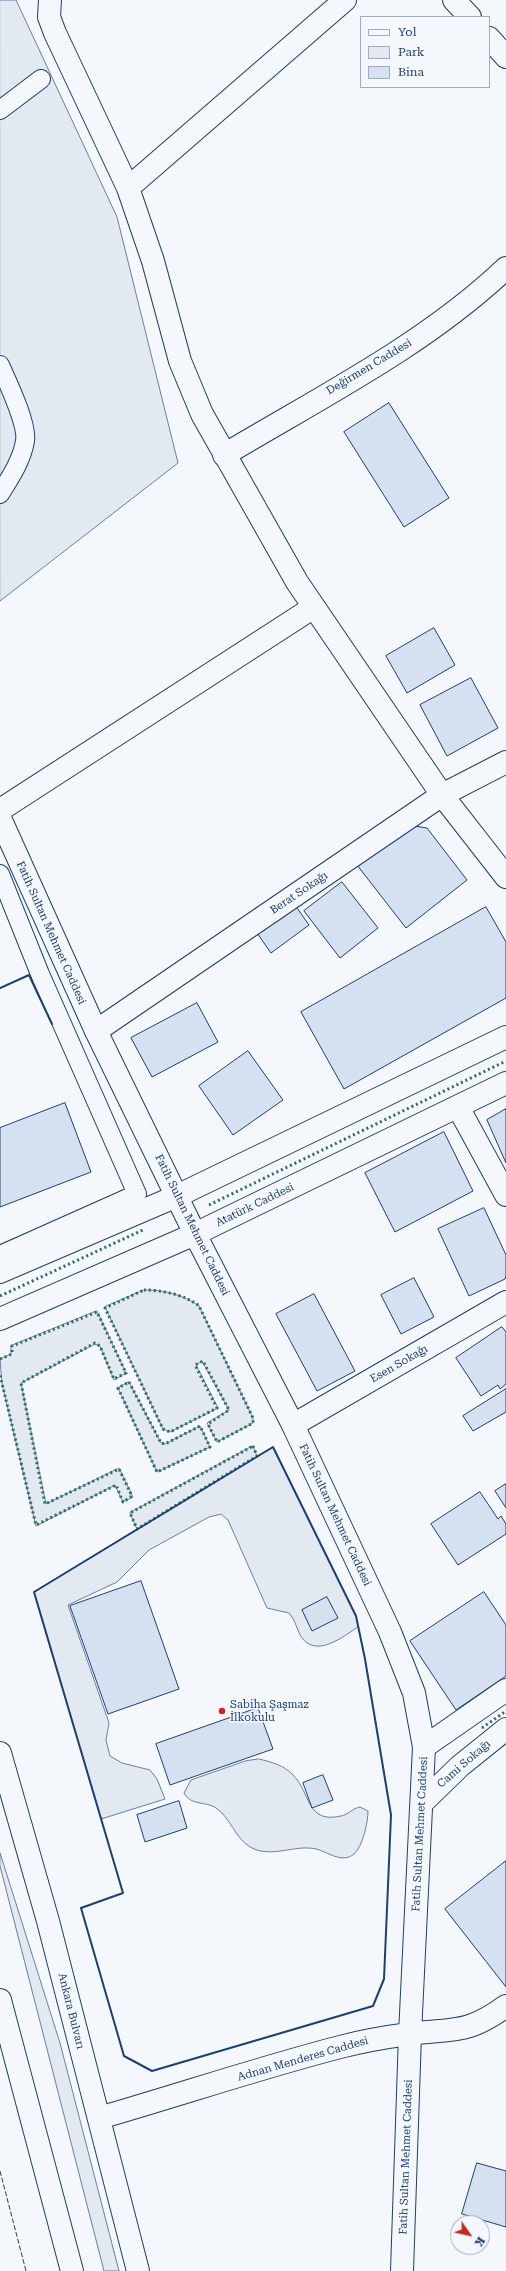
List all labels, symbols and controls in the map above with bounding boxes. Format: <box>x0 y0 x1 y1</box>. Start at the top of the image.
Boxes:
legend <box>360 16 490 88</box>
text: Yol <box>398 25 416 39</box>
text: Park <box>398 45 424 59</box>
text: Bina <box>398 65 424 79</box>
street label: Değirmen Caddesi <box>324 336 414 398</box>
street label: Fatih Sultan Mehmet Caddesi <box>13 859 89 1007</box>
street label: Berat Sokağı <box>268 869 330 917</box>
street label: Fatih Sultan Mehmet Caddesi <box>152 1152 232 1298</box>
street label: Atatürk Caddesi <box>214 1180 296 1230</box>
street label: Esen Sokağı <box>368 1342 430 1386</box>
street label: Fatih Sultan Mehmet Caddesi <box>296 1442 374 1588</box>
place label: Sabiha Şaşmaz İlkokulu <box>230 1698 309 1724</box>
marker: Sabiha Şaşmaz İlkokulu <box>217 1706 227 1716</box>
street label: Cami Sokağı <box>435 1737 493 1791</box>
street label: Fatih Sultan Mehmet Caddesi <box>409 1756 431 1912</box>
street label: Ankara Bulvarı <box>55 1972 87 2050</box>
street label: Adnan Menderes Caddesi <box>236 2034 370 2084</box>
street label: Fatih Sultan Mehmet Caddesi <box>397 2079 415 2235</box>
north arrow <box>450 2215 490 2255</box>
text: K <box>472 2234 487 2249</box>

